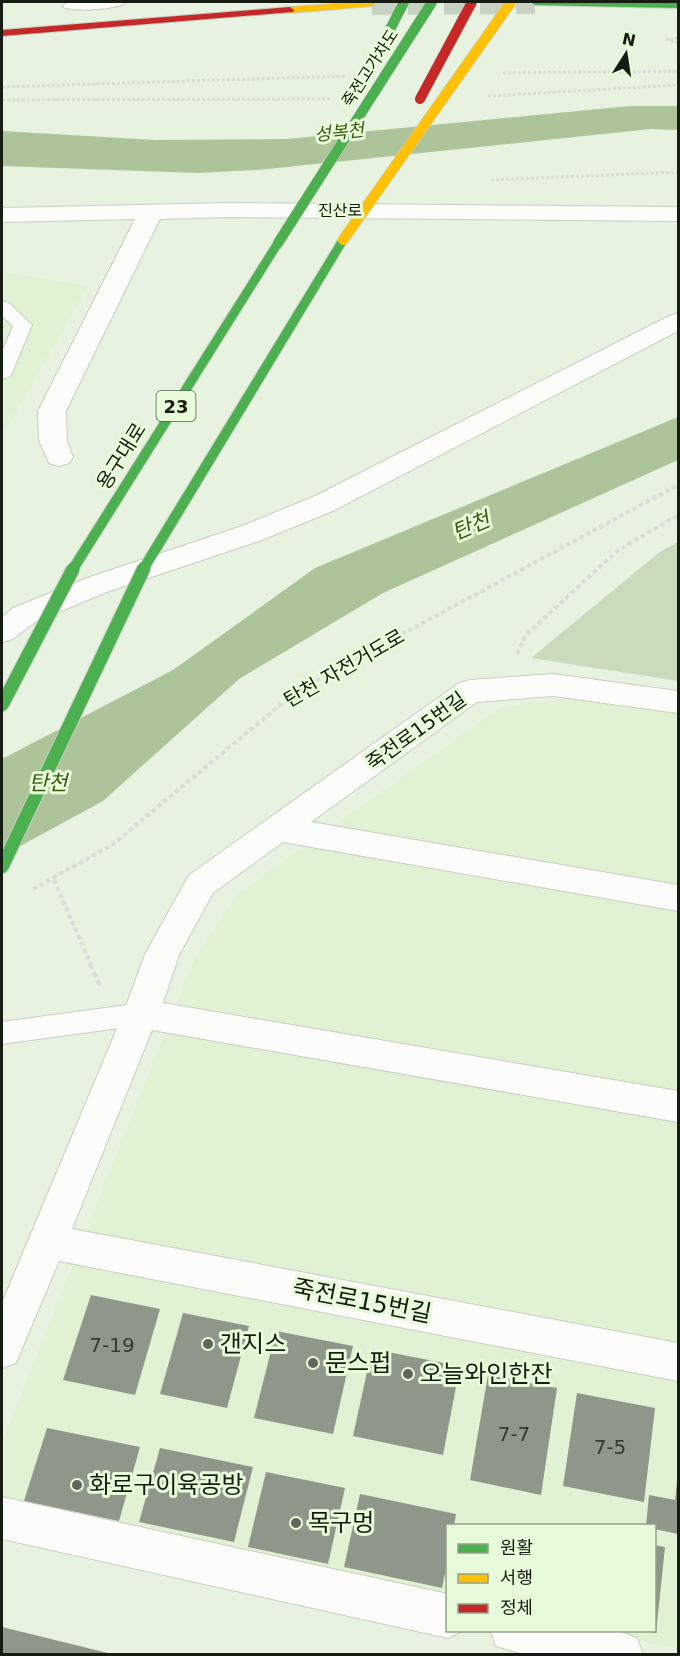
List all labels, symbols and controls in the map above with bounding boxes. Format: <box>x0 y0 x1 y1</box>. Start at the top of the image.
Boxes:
north arrow <box>596 24 656 84</box>
street label: 죽전고가차도 <box>338 26 402 110</box>
text: N <box>620 29 638 51</box>
water label: 성복천 <box>313 119 367 145</box>
street label: 진산로 <box>318 201 362 220</box>
road number: 23 <box>156 391 195 421</box>
street label: 용구대로 <box>91 418 151 494</box>
water label: 탄천 <box>449 506 496 545</box>
street label: 탄천 자전거도로 <box>279 624 409 712</box>
street label: 죽전로15번길 <box>361 687 471 775</box>
water label: 탄천 <box>29 771 70 795</box>
street label: 죽전로15번길 <box>290 1274 434 1328</box>
place label: 갠지스 <box>220 1330 286 1358</box>
house number: 7-19 <box>89 1333 135 1357</box>
marker: 갠지스 <box>201 1337 215 1351</box>
place label: 문스펍 <box>325 1349 391 1377</box>
marker: 문스펍 <box>306 1356 320 1370</box>
place label: 오늘와인한잔 <box>420 1360 552 1388</box>
marker: 오늘와인한잔 <box>401 1367 415 1381</box>
house number: 7-7 <box>498 1422 530 1446</box>
house number: 7-5 <box>594 1435 626 1459</box>
place label: 화로구이육공방 <box>89 1471 244 1499</box>
marker: 화로구이육공방 <box>70 1478 84 1492</box>
place label: 목구멍 <box>308 1509 374 1537</box>
marker: 목구멍 <box>289 1516 303 1530</box>
legend <box>446 1524 656 1632</box>
text: 원활 <box>500 1537 533 1558</box>
text: 서행 <box>500 1567 533 1588</box>
text: 정체 <box>500 1597 533 1618</box>

